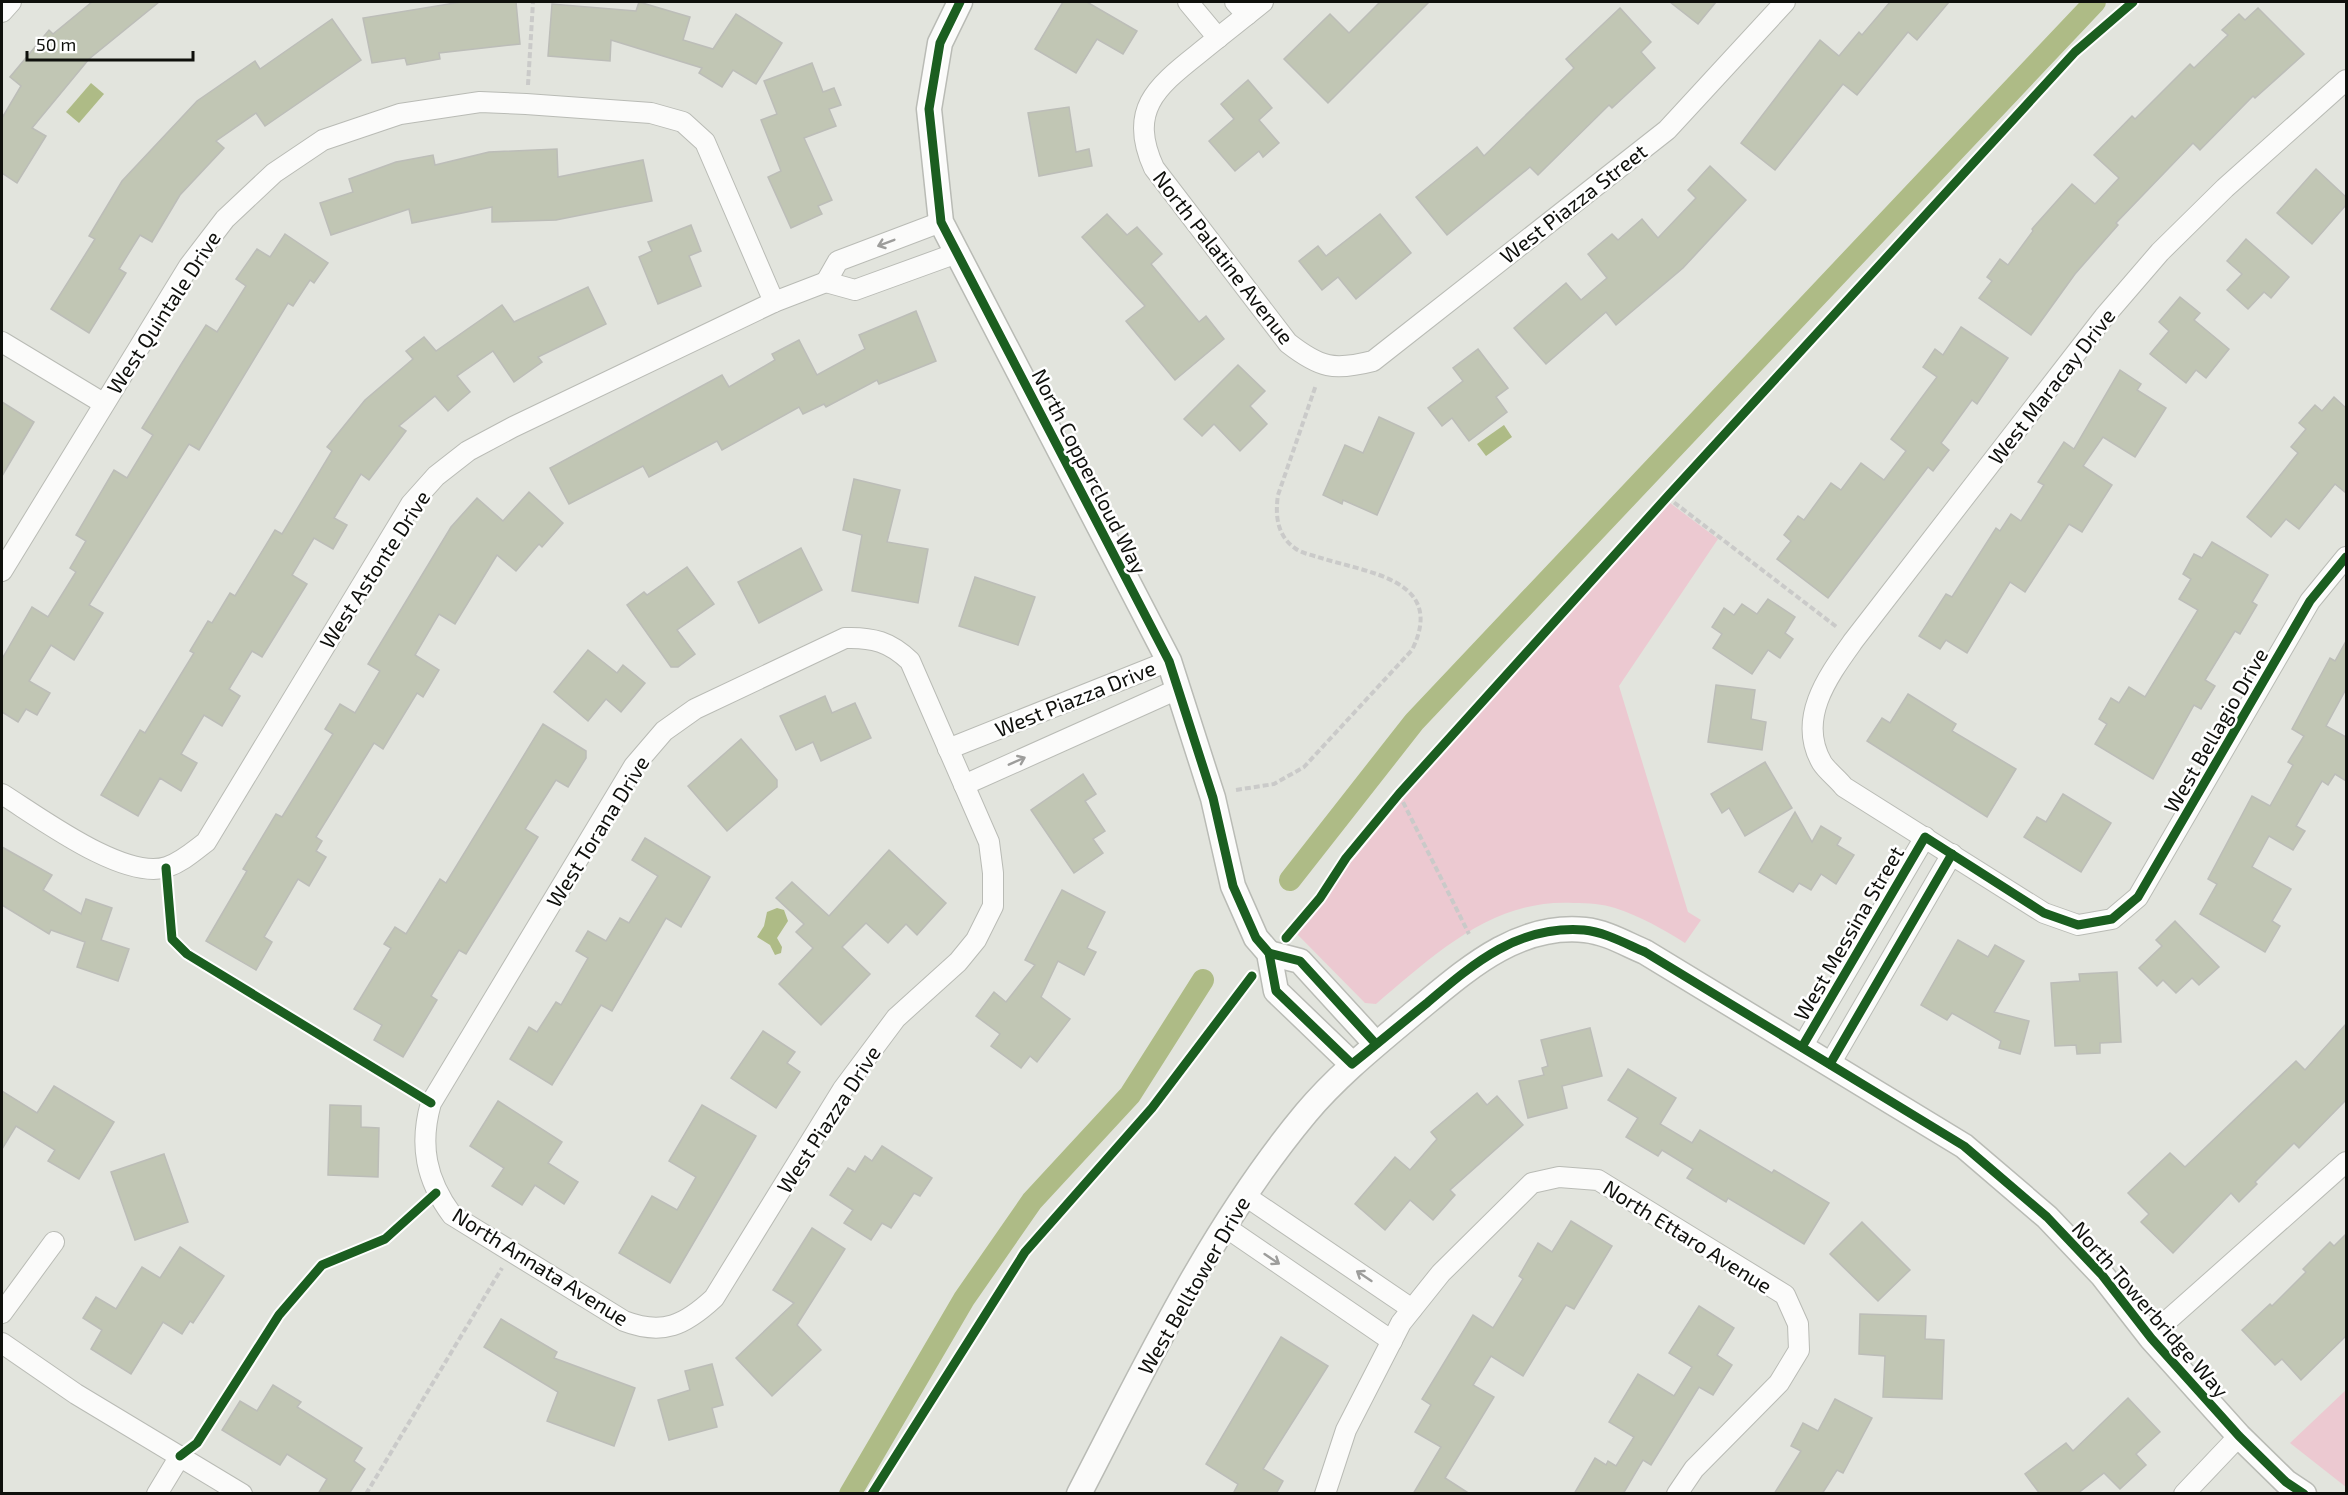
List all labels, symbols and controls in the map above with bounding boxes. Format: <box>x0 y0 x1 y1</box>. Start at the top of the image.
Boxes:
scale bar <box>27 24 194 62</box>
text: 50 m <box>36 33 76 55</box>
street label: West Piazza Street <box>1495 138 1651 268</box>
street label: North Palatine Avenue <box>1149 165 1299 349</box>
street label: West Quintale Drive <box>101 226 226 399</box>
one-way arrow <box>878 238 896 249</box>
street label: West Maracay Drive <box>1982 303 2120 469</box>
street label: North Coppercloud Way <box>1027 364 1153 578</box>
street label: West Astonte Drive <box>314 485 434 653</box>
street label: West Bellagio Drive <box>2158 643 2272 817</box>
street label: West Piazza Drive <box>991 654 1159 742</box>
street label: West Torana Drive <box>540 751 654 911</box>
one-way arrow <box>1008 755 1026 766</box>
street label: West Messina Street <box>1788 841 1908 1025</box>
street label: West Piazza Drive <box>771 1041 885 1197</box>
street label: North Ettaro Avenue <box>1599 1174 1777 1298</box>
street label: West Belltower Drive <box>1132 1191 1254 1379</box>
street label: North Annata Avenue <box>448 1202 634 1330</box>
street label: North Towerbridge Way <box>2068 1216 2234 1402</box>
one-way arrow <box>1263 1253 1280 1265</box>
one-way arrow <box>1356 1270 1373 1282</box>

